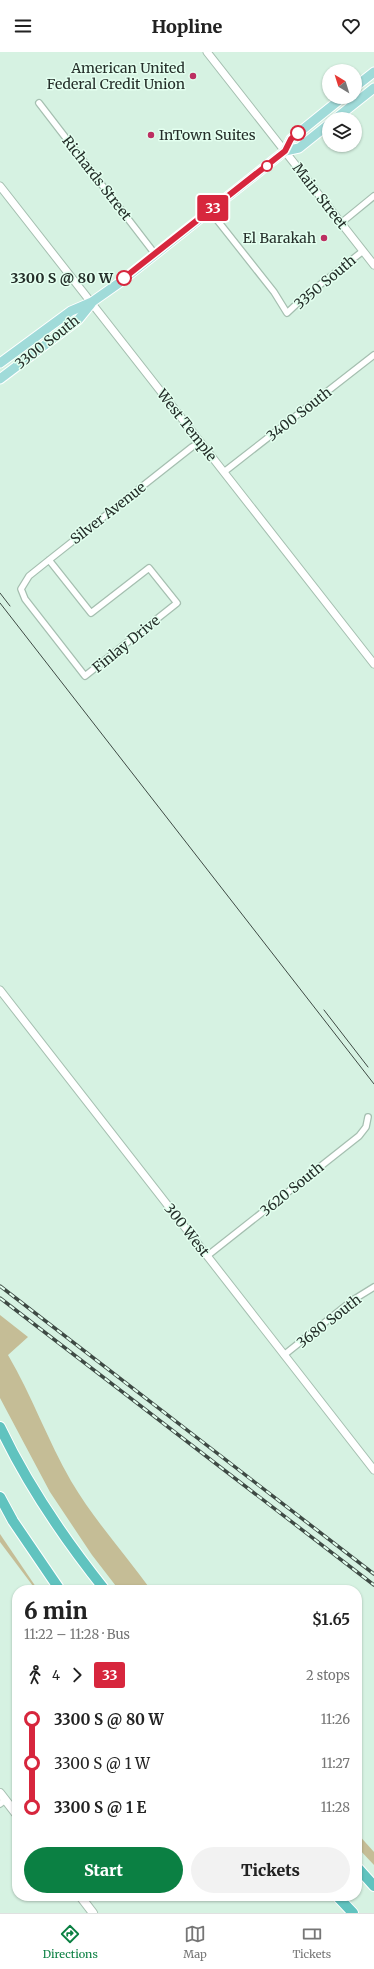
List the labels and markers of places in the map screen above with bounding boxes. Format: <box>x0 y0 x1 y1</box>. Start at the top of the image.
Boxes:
place label: American United Federal Credit Union <box>47 59 186 93</box>
marker: American United Federal Credit Union <box>188 71 198 81</box>
unlabelled marker <box>290 125 306 141</box>
place label: InTown Suites <box>159 126 256 144</box>
marker: InTown Suites <box>146 130 156 140</box>
unlabelled marker <box>261 160 273 172</box>
place label: El Barakah <box>243 229 316 247</box>
marker: El Barakah <box>319 233 329 243</box>
place label: 3300 S @ 80 W <box>10 269 114 287</box>
marker: 3300 S @ 80 W <box>116 270 132 286</box>

